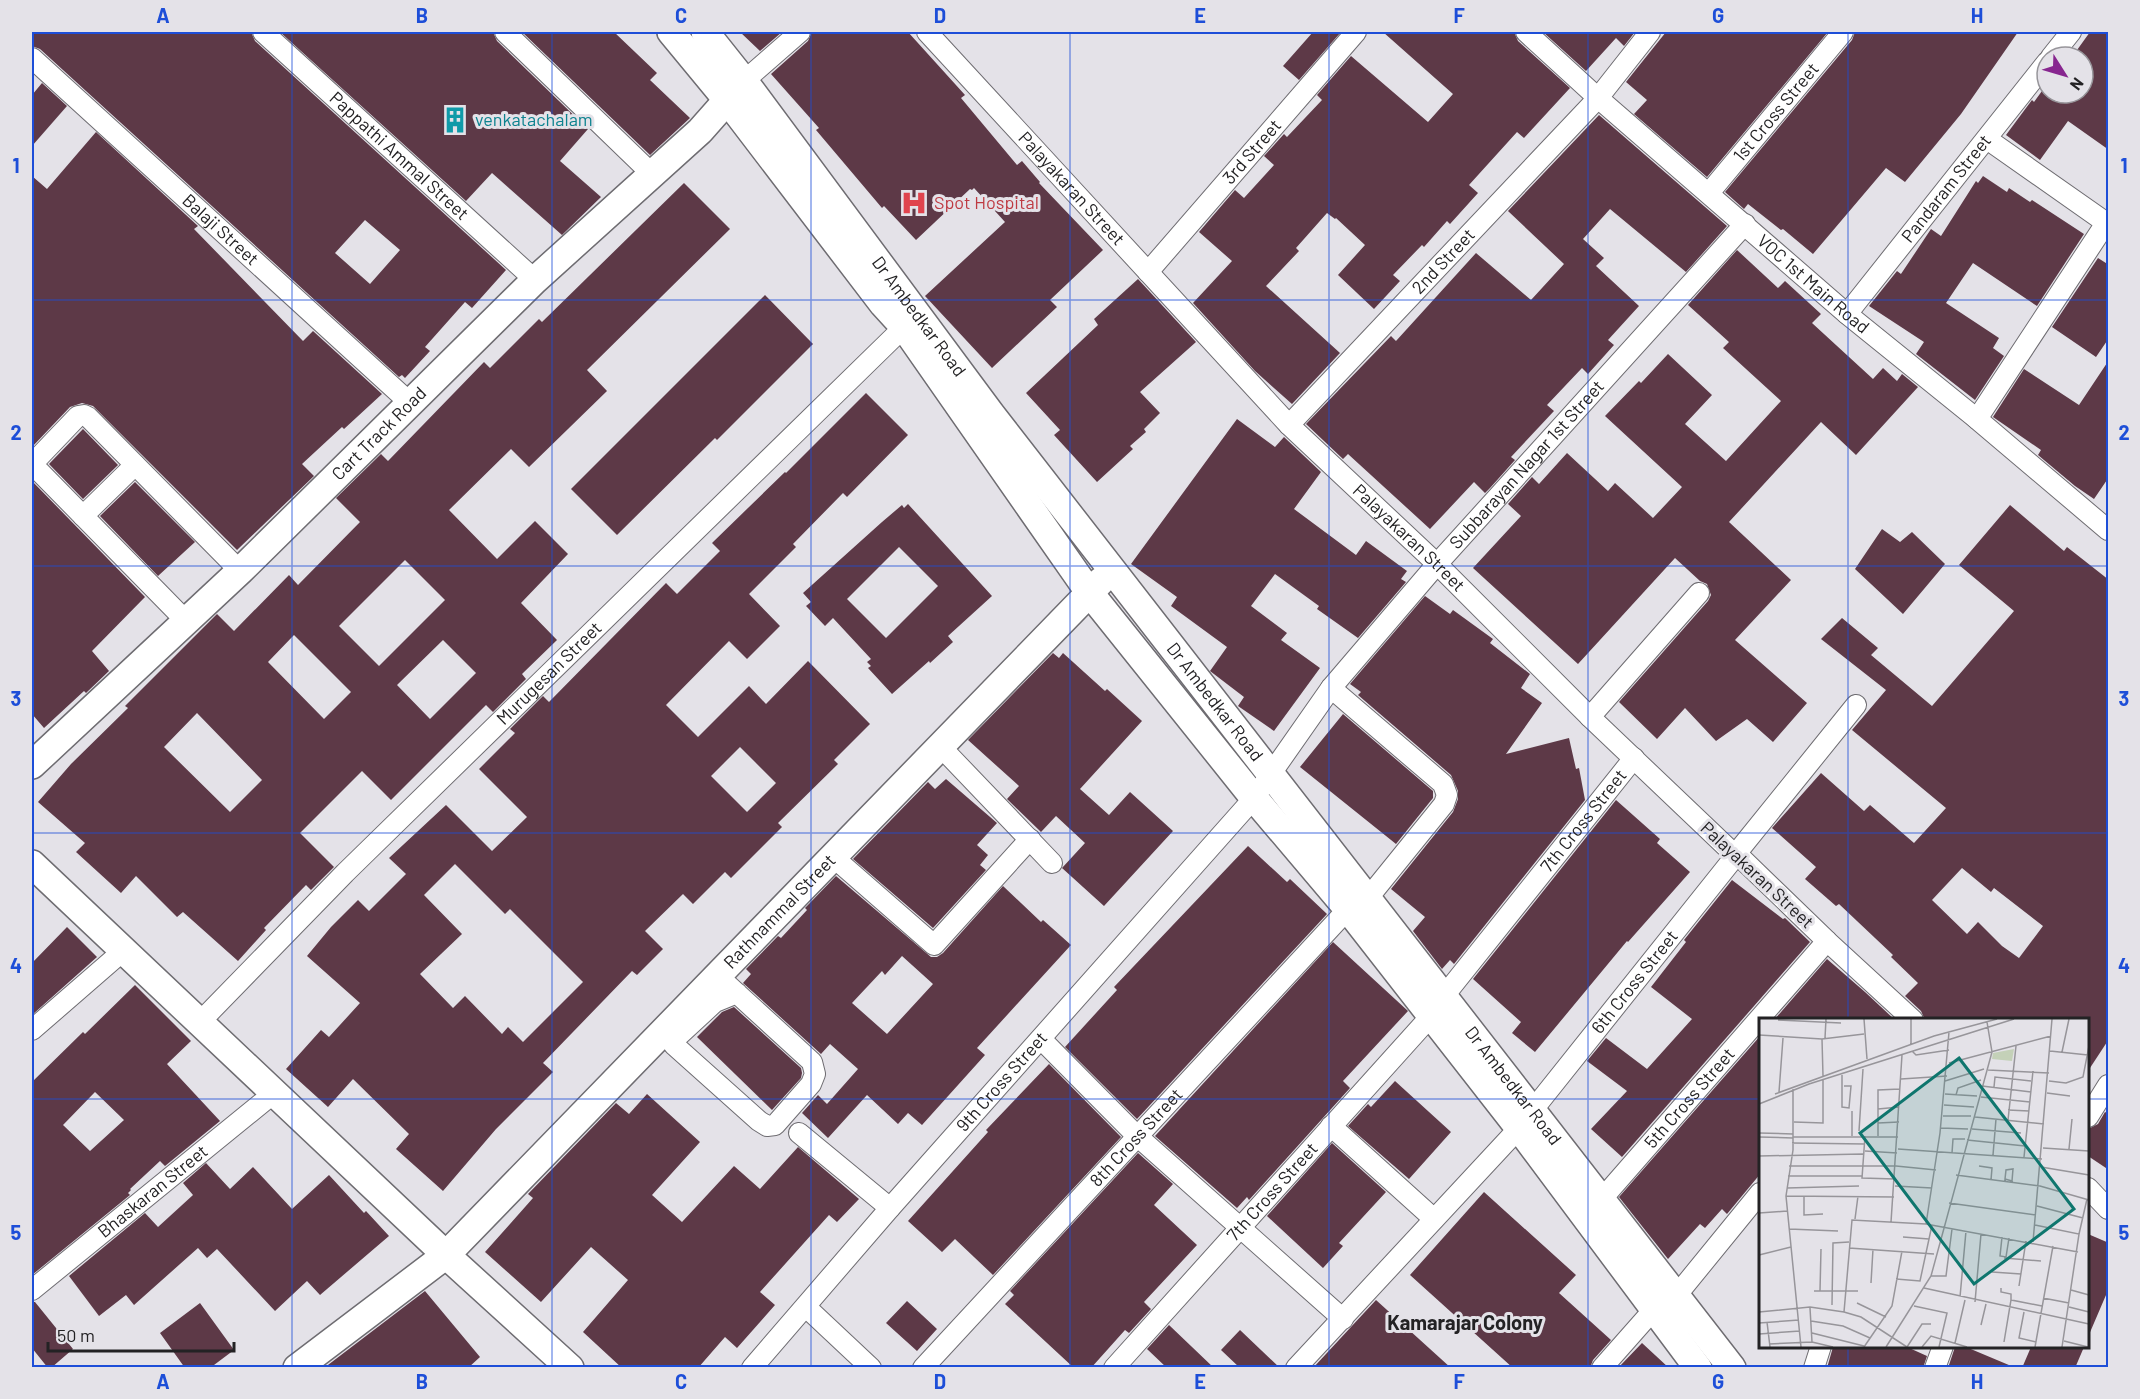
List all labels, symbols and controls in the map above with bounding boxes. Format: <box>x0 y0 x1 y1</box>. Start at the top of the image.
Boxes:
text: A <box>156 3 170 27</box>
text: B <box>416 3 428 27</box>
text: C <box>675 3 687 27</box>
text: D <box>934 3 946 27</box>
text: E <box>1194 3 1206 27</box>
text: F <box>1453 3 1465 27</box>
text: G <box>1712 3 1724 27</box>
text: H <box>1971 3 1983 27</box>
north arrow <box>2035 45 2095 105</box>
street label: 1st Cross Street <box>1728 58 1823 166</box>
text: N <box>2067 74 2088 94</box>
street label: Pappathi Ammal Street <box>326 86 474 224</box>
building icon: venkatachalam <box>440 105 470 135</box>
place label: venkatachalam <box>475 108 593 130</box>
street label: 3rd Street <box>1217 114 1285 188</box>
street label: Palayakaran Street <box>1014 127 1130 249</box>
street label: Pandaram Street <box>1896 130 1995 247</box>
text: 1 <box>12 153 20 177</box>
text: 1 <box>2120 153 2128 177</box>
hospital icon: Spot Hospital <box>899 188 929 218</box>
street label: Balaji Street <box>178 189 264 269</box>
place label: Spot Hospital <box>934 191 1039 213</box>
street label: 2nd Street <box>1407 223 1479 298</box>
street label: VOC 1st Main Road <box>1753 229 1874 338</box>
street label: Dr Ambedkar Road <box>868 252 971 381</box>
street label: Subbarayan Nagar 1st Street <box>1444 375 1608 553</box>
street label: Cart Track Road <box>327 382 430 484</box>
text: 2 <box>10 420 22 444</box>
text: 2 <box>2118 420 2130 444</box>
street label: Palayakaran Street <box>1349 479 1470 596</box>
street label: Murugesan Street <box>492 617 606 729</box>
street label: Dr Ambedkar Road <box>1163 638 1268 765</box>
text: 3 <box>11 686 21 710</box>
text: 3 <box>2119 686 2129 710</box>
street label: 7th Cross Street <box>1535 764 1631 876</box>
street label: Palayakaran Street <box>1697 816 1819 932</box>
street label: Rathnammal Street <box>719 849 840 973</box>
street label: 6th Cross Street <box>1586 925 1682 1038</box>
text: 4 <box>10 953 22 977</box>
text: 4 <box>2118 953 2130 977</box>
inset map <box>1759 1018 2089 1348</box>
street label: Dr Ambedkar Road <box>1461 1022 1567 1149</box>
street label: 9th Cross Street <box>951 1027 1051 1136</box>
street label: 5th Cross Street <box>1639 1043 1739 1152</box>
street label: 8th Cross Street <box>1085 1083 1187 1191</box>
street label: 7th Cross Street <box>1222 1137 1322 1245</box>
street label: Bhaskaran Street <box>93 1140 212 1242</box>
text: 5 <box>11 1220 22 1244</box>
text: 5 <box>2119 1220 2130 1244</box>
district label: Kamarajar Colony <box>1387 1310 1543 1334</box>
scale bar <box>48 1315 234 1353</box>
text: 50 m <box>57 1324 95 1346</box>
text: A <box>156 1369 170 1393</box>
text: B <box>416 1369 428 1393</box>
text: C <box>675 1369 687 1393</box>
text: D <box>934 1369 946 1393</box>
text: E <box>1194 1369 1206 1393</box>
text: F <box>1453 1369 1465 1393</box>
text: G <box>1712 1369 1724 1393</box>
text: H <box>1971 1369 1983 1393</box>

